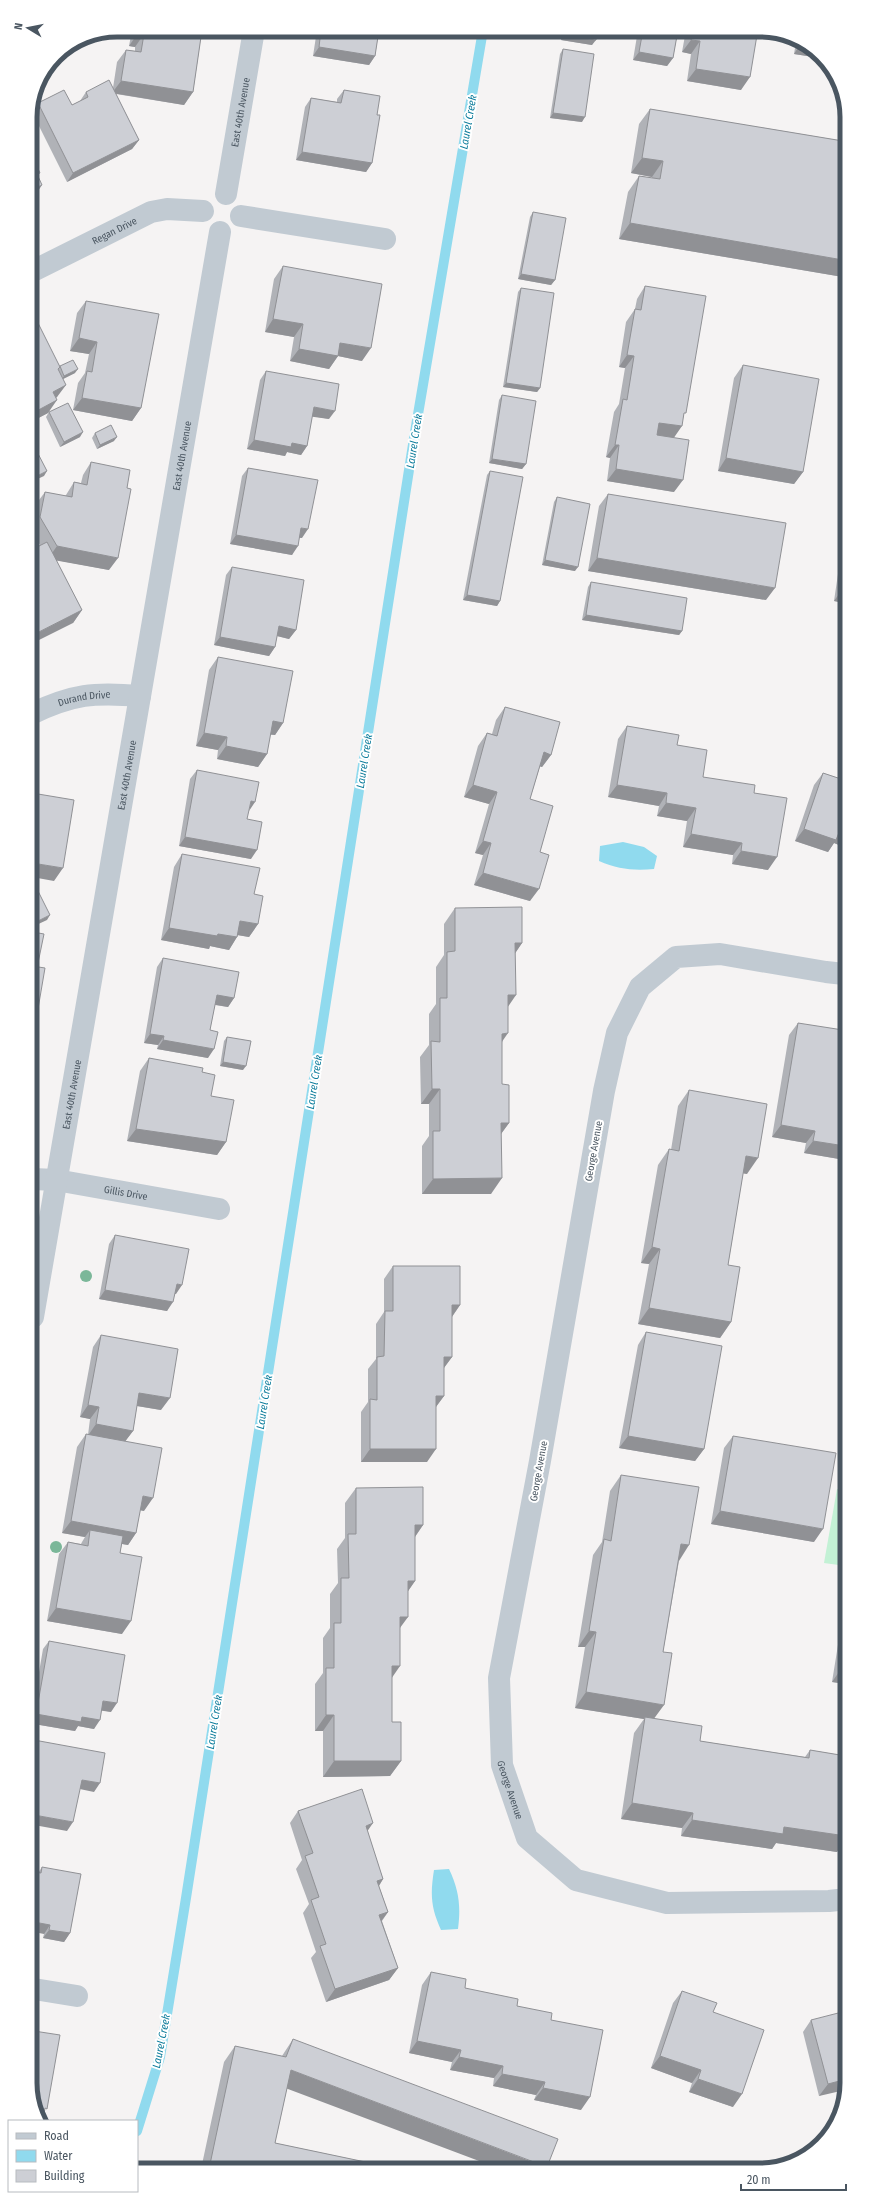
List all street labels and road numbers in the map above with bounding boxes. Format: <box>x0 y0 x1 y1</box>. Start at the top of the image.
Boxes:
street label: East 40th Avenue <box>229 77 253 148</box>
street label: Regan Drive <box>90 215 139 248</box>
street label: East 40th Avenue <box>171 420 194 492</box>
street label: Durand Drive <box>56 689 110 709</box>
street label: East 40th Avenue <box>116 739 139 811</box>
street label: East 40th Avenue <box>60 1059 84 1130</box>
street label: George Avenue <box>583 1120 605 1182</box>
street label: Gillis Drive <box>103 1184 148 1203</box>
street label: George Avenue <box>528 1440 550 1502</box>
street label: George Avenue <box>495 1760 525 1821</box>

